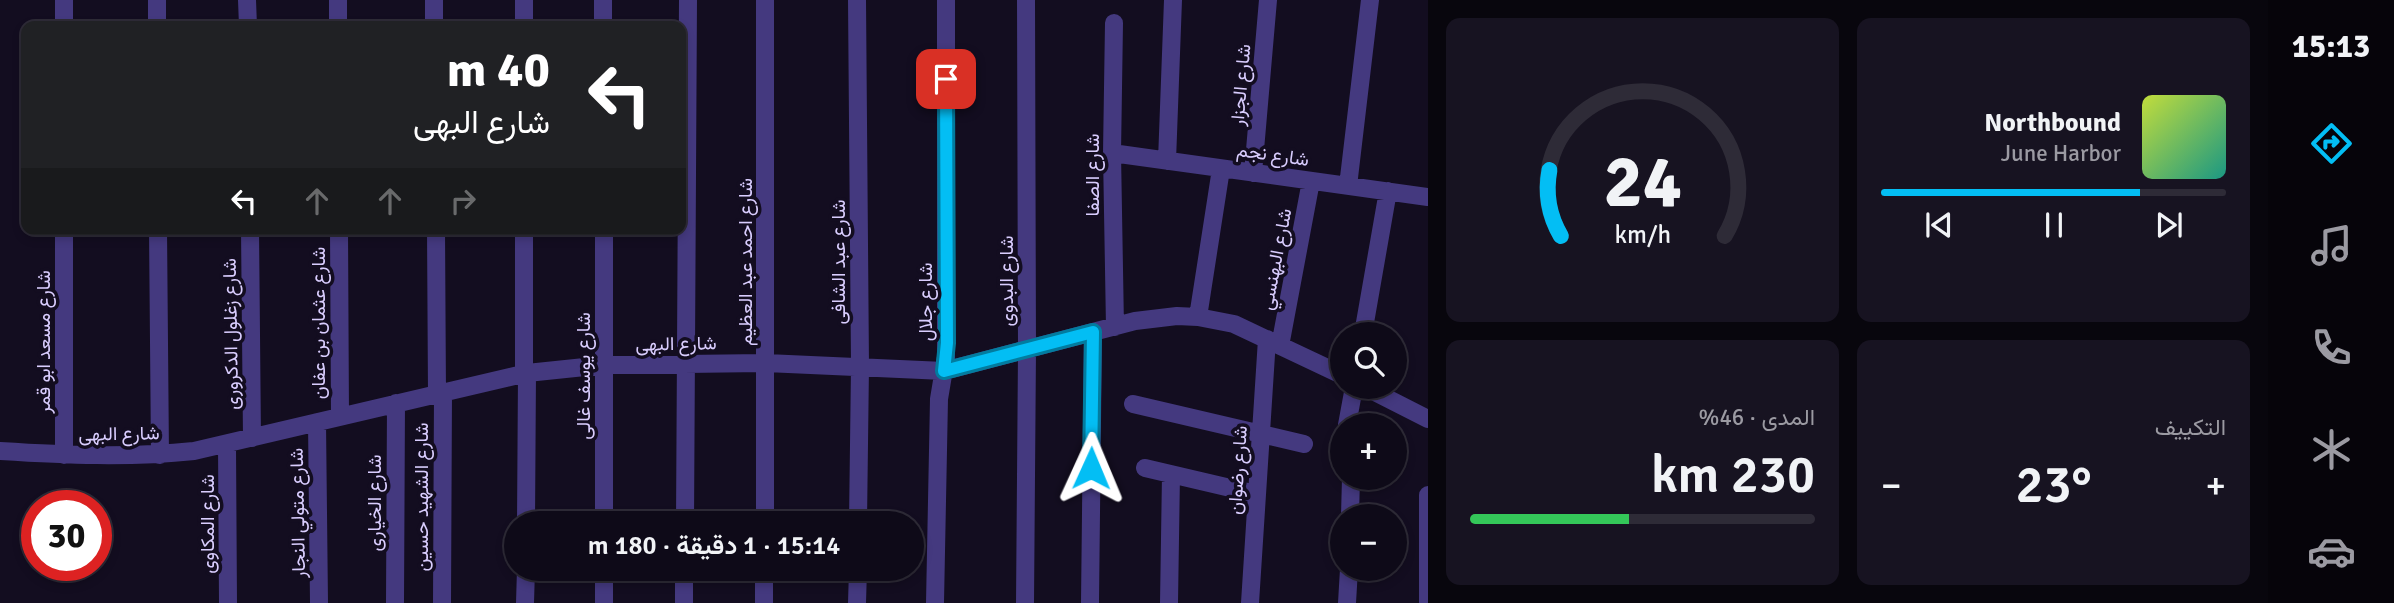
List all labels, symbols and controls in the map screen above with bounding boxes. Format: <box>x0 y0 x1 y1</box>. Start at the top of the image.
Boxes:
text: 15:13 <box>2292 27 2370 66</box>
text: 40 m <box>447 40 550 100</box>
street label: شارع الجزار <box>1225 43 1257 128</box>
icon: left <box>574 49 665 140</box>
pin <box>916 49 976 109</box>
icon: arrive <box>927 60 965 98</box>
text: شارع البهى <box>413 103 550 142</box>
text: Northbound <box>1984 107 2121 139</box>
icon: directions <box>2307 119 2356 168</box>
street label: شارع الصفا <box>1081 133 1105 217</box>
street label: شارع نجم <box>1235 138 1311 172</box>
text: 24 <box>1603 138 1682 227</box>
text: June Harbor <box>2001 139 2121 168</box>
street label: شارع احمد عبد العظيم <box>734 178 758 346</box>
icon: left <box>225 182 263 220</box>
icon: ahead <box>298 182 336 220</box>
icon: ahead <box>371 182 409 220</box>
icon: right <box>444 182 482 220</box>
street label: شارع عبد الشافى <box>827 199 851 325</box>
street label: شارع البهنسي <box>1254 206 1301 313</box>
icon: previous <box>1920 206 1958 244</box>
icon: pause <box>2035 206 2073 244</box>
icon: next <box>2150 206 2188 244</box>
text: km/h <box>1614 219 1671 250</box>
icon: music <box>2307 221 2356 270</box>
street label: شارع البدوى <box>995 236 1019 326</box>
street label: شارع عثمان بن عفان <box>307 247 331 399</box>
street label: شارع زغلول الدكرورى <box>218 258 244 410</box>
street label: شارع جلال <box>914 263 938 341</box>
street label: شارع مسعد ابو قمر <box>32 270 56 415</box>
street label: شارع يوسف غالى <box>572 312 596 440</box>
map controls <box>1330 322 1407 581</box>
button: search <box>1330 322 1407 399</box>
icon: phone <box>2307 323 2356 372</box>
street label: شارع البهى <box>635 331 717 357</box>
text: المدى · 46% <box>1699 403 1815 432</box>
button: + <box>1330 413 1407 490</box>
text: التكييف <box>2155 413 2226 442</box>
street label: شارع البهى <box>78 421 160 447</box>
street label: شارع الشهيد حسين <box>410 422 434 571</box>
street label: شارع رضوان <box>1223 425 1253 515</box>
icon: climate <box>2307 425 2356 474</box>
position arrow <box>1054 431 1128 505</box>
text: 230 km <box>1651 443 1815 507</box>
street label: شارع متولي النجار <box>285 447 314 579</box>
text: 23° <box>2015 453 2092 517</box>
street label: شارع الخيارى <box>363 454 387 552</box>
text: − <box>1881 462 1902 509</box>
text: + <box>2205 462 2226 509</box>
street label: شارع المكاوى <box>196 474 220 574</box>
speed limit sign: 30 <box>21 490 112 581</box>
button: − <box>1330 504 1407 581</box>
icon: car <box>2307 527 2356 576</box>
text: 15:14 · 1 دقيقة · 180 m <box>588 530 840 562</box>

